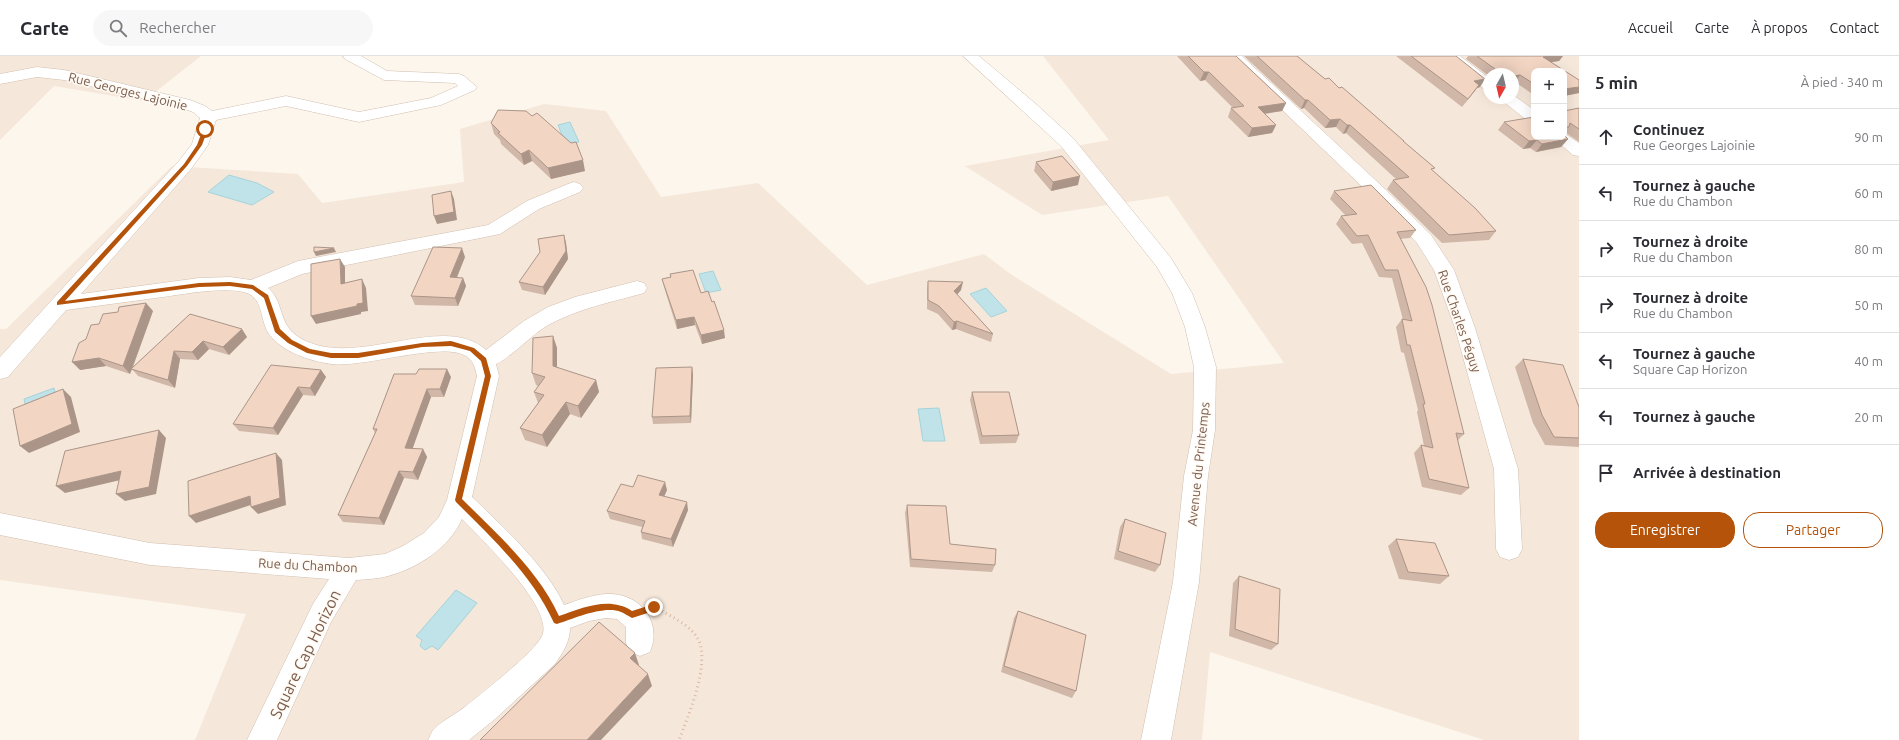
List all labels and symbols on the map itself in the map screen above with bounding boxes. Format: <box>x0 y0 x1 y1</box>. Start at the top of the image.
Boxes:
north arrow <box>1483 68 1519 104</box>
street label: Rue Georges Lajoinie <box>67 69 189 113</box>
route start <box>196 120 214 138</box>
street label: Rue Charles Péguy <box>1436 268 1484 374</box>
street label: Avenue du Printemps <box>1185 401 1212 527</box>
street label: Rue du Chambon <box>258 555 358 575</box>
street label: Square Cap Horizon <box>266 587 344 721</box>
route end <box>645 598 663 616</box>

